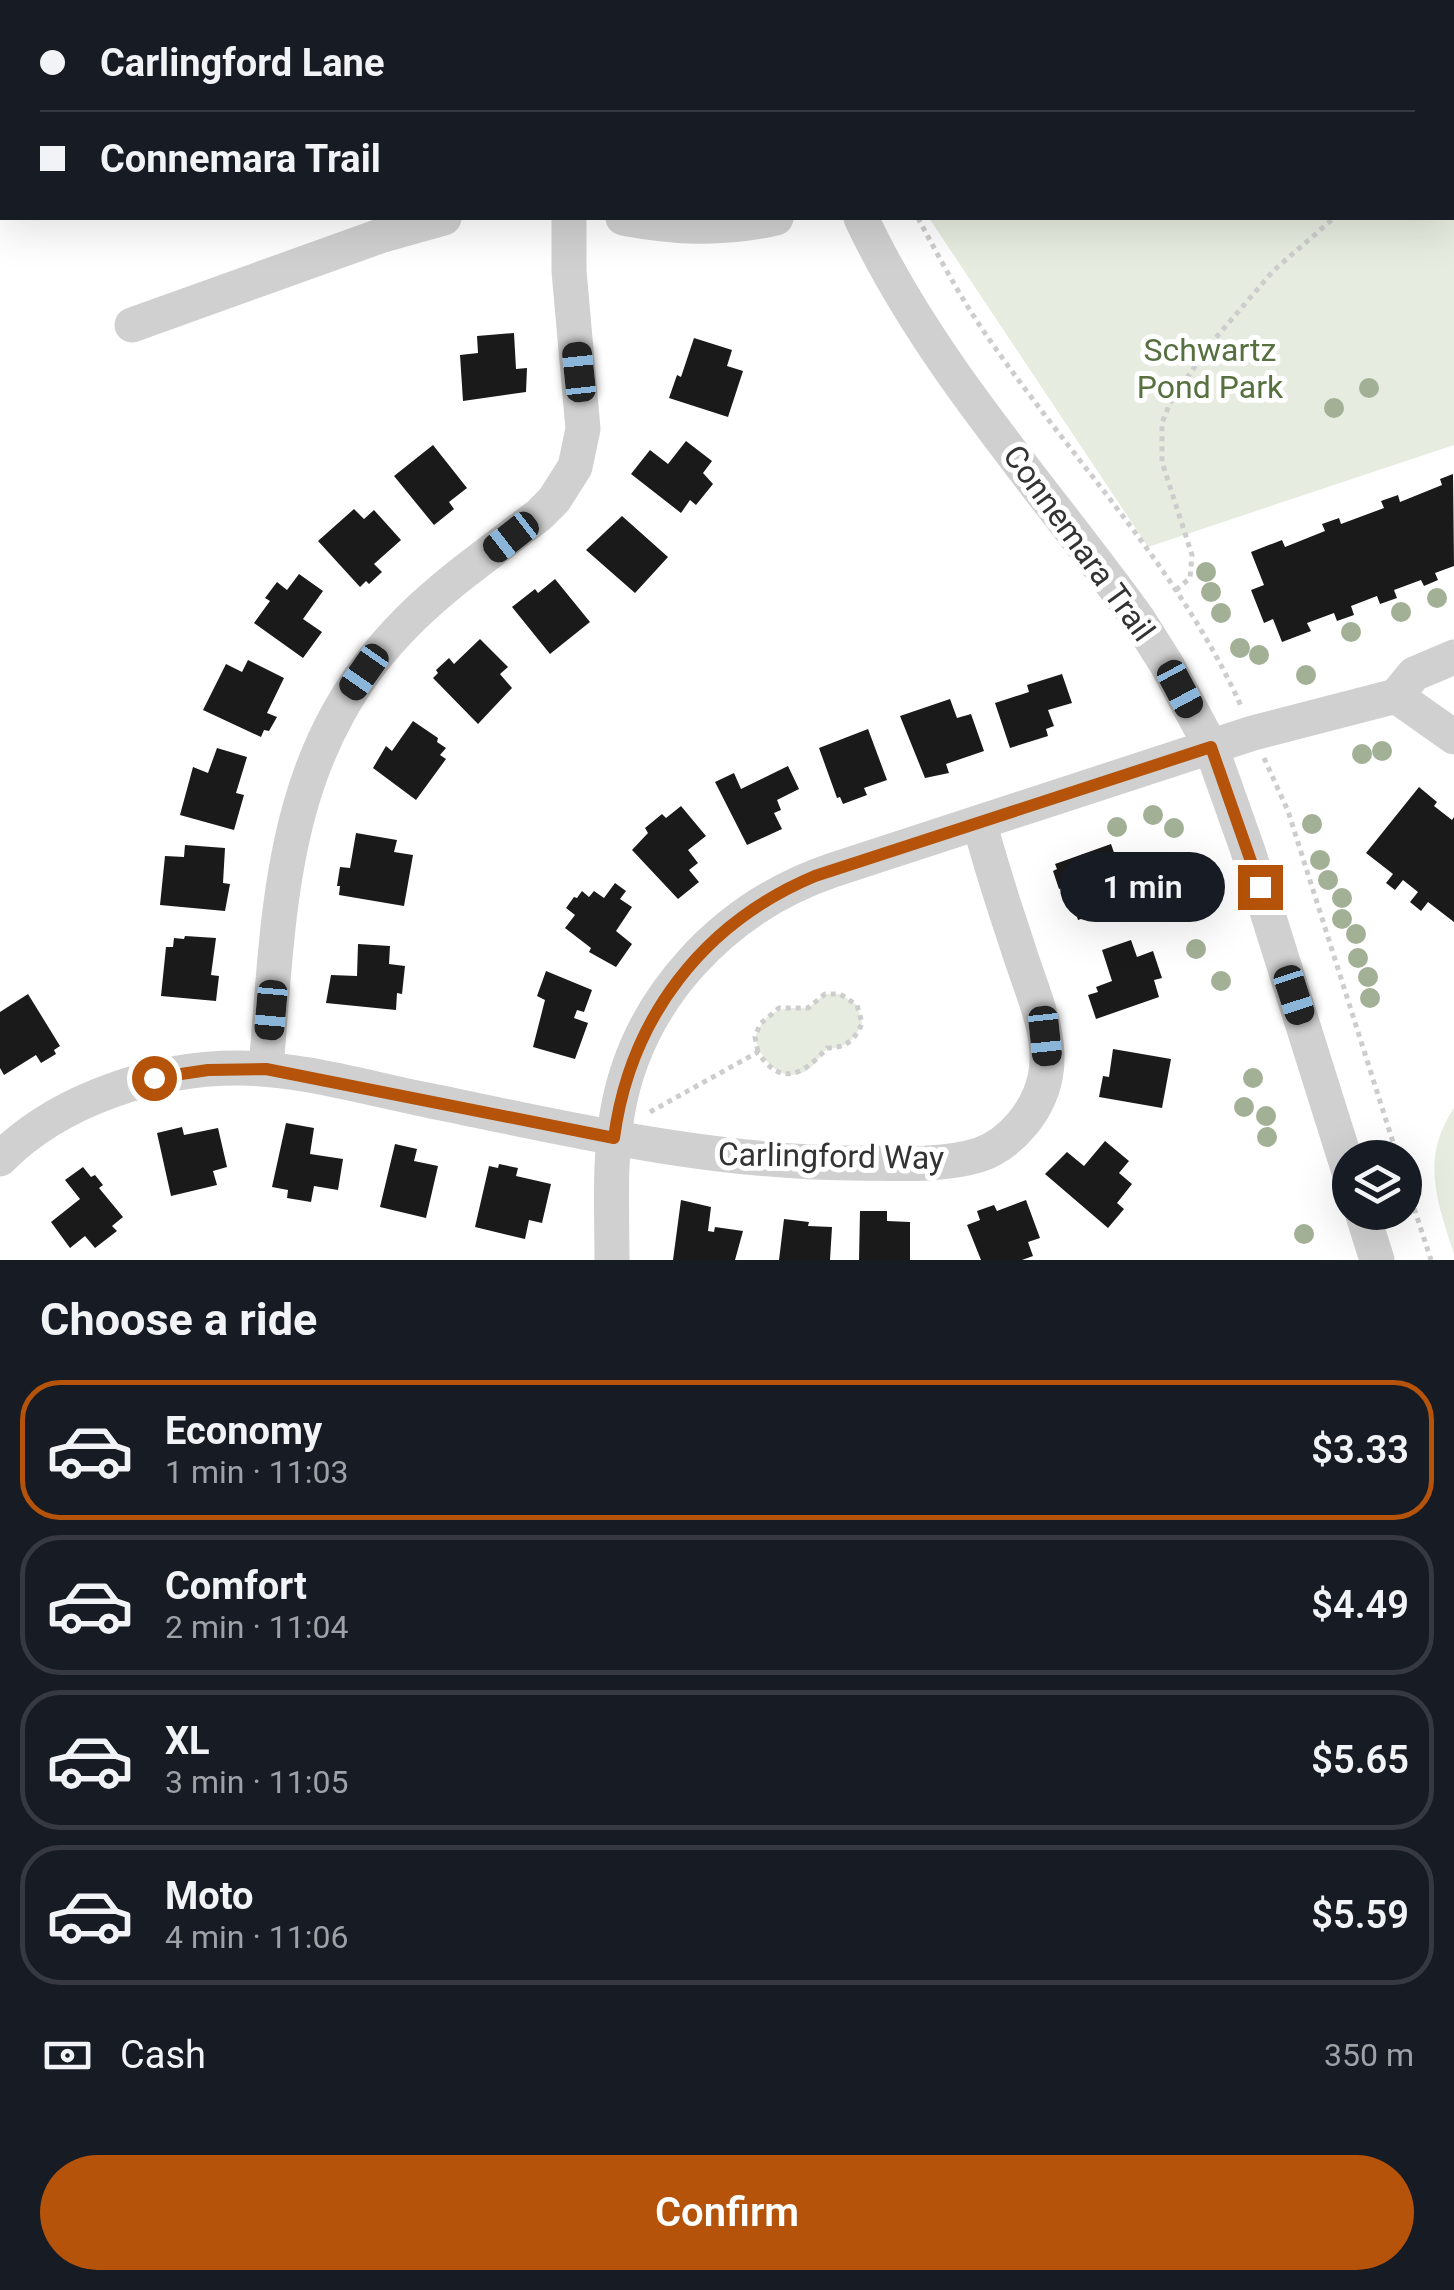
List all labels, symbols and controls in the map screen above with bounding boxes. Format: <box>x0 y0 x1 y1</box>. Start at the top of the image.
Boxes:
text: Carlingford Lane <box>100 41 384 85</box>
text: Connemara Trail <box>100 137 381 181</box>
park label: Schwartz Pond Park <box>1137 331 1284 406</box>
car <box>561 341 597 403</box>
street label: Connemara Trail <box>995 438 1163 648</box>
car <box>478 507 544 567</box>
car <box>335 639 393 705</box>
car <box>1153 655 1207 723</box>
callout: 1 min <box>1060 852 1225 922</box>
route end <box>1238 865 1283 910</box>
text: 1 min <box>1102 868 1183 906</box>
car <box>1270 962 1318 1028</box>
car <box>253 979 289 1041</box>
car <box>1027 1005 1063 1067</box>
route start <box>132 1056 177 1101</box>
street label: Carlingford Way <box>717 1135 945 1177</box>
map controls <box>1332 1140 1422 1230</box>
button: layers <box>1332 1140 1422 1230</box>
text: Choose a ride <box>40 1293 317 1346</box>
icon: car <box>45 1405 135 1495</box>
text: Economy <box>165 1409 322 1453</box>
text: $3.33 <box>1311 1428 1409 1472</box>
text: 1 min · 11:03 <box>165 1453 348 1491</box>
icon: car <box>45 1560 135 1650</box>
text: Comfort <box>165 1564 307 1608</box>
text: $4.49 <box>1311 1583 1409 1627</box>
text: 2 min · 11:04 <box>165 1608 348 1646</box>
icon: car <box>45 1715 135 1805</box>
text: XL <box>165 1719 210 1763</box>
text: $5.65 <box>1311 1738 1409 1782</box>
text: 3 min · 11:05 <box>165 1763 348 1801</box>
icon: car <box>45 1870 135 1960</box>
text: Moto <box>165 1874 254 1918</box>
text: $5.59 <box>1311 1893 1409 1937</box>
text: 4 min · 11:06 <box>165 1918 348 1956</box>
icon: cash <box>40 2028 95 2083</box>
text: Cash <box>120 2033 206 2077</box>
text: 350 m <box>1324 2036 1414 2074</box>
button: Confirm <box>40 2155 1414 2270</box>

